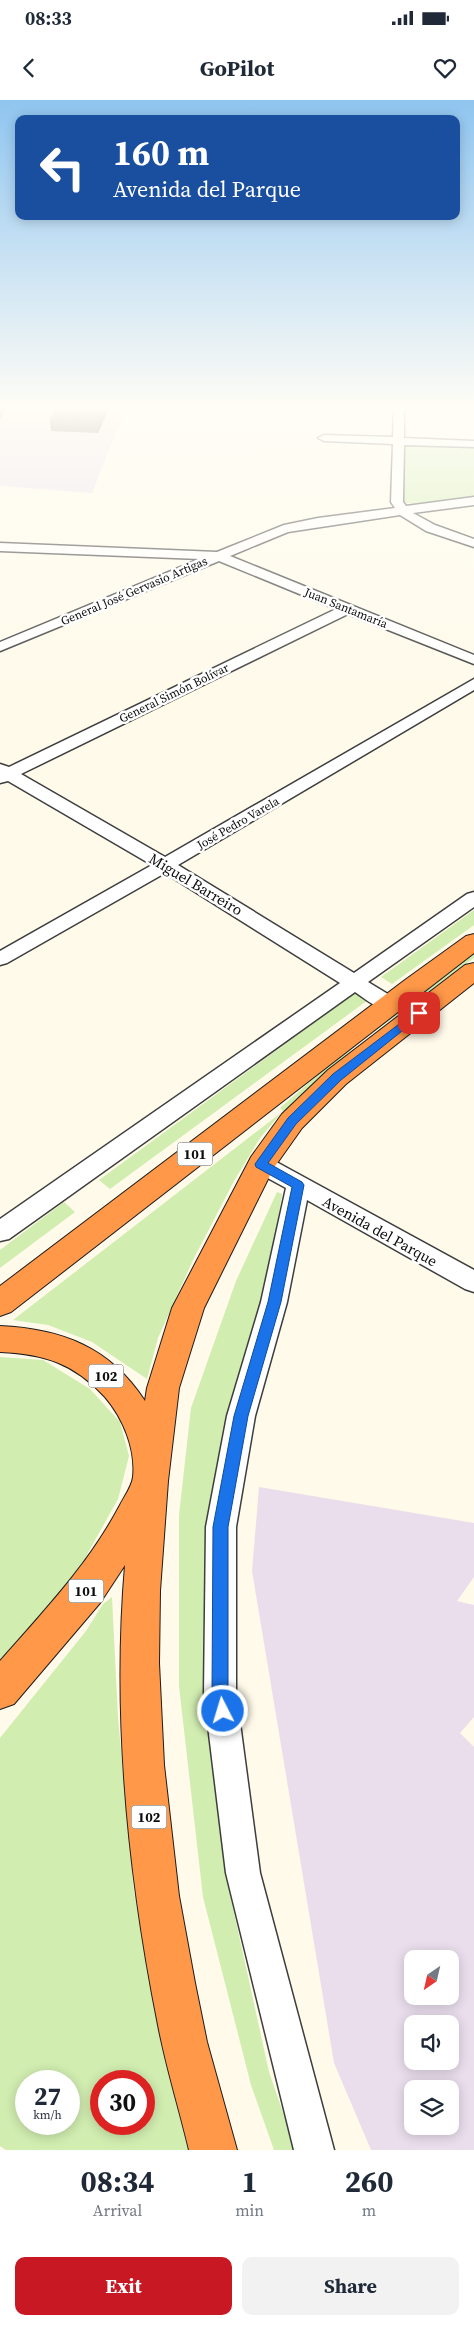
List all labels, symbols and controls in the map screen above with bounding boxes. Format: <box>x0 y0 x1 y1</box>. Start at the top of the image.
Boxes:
text: 08:33 <box>25 5 72 31</box>
text: GoPilot <box>200 53 274 83</box>
icon: back <box>15 54 43 82</box>
icon: heart <box>431 54 459 82</box>
text: 160 m <box>113 129 209 177</box>
icon: left <box>30 135 95 200</box>
text: Avenida del Parque <box>113 174 301 204</box>
street label: General José Gervasio Artigas <box>58 553 210 629</box>
street label: Juan Santamaría <box>301 584 391 632</box>
street label: General Simón Bolívar <box>116 659 232 727</box>
street label: José Pedro Varela <box>193 793 283 854</box>
street label: Miguel Barreiro <box>145 848 247 920</box>
pin <box>398 992 440 1034</box>
icon: arrive <box>405 999 433 1027</box>
road number: 101 <box>178 1142 212 1166</box>
street label: Avenida del Parque <box>319 1191 441 1271</box>
road number: 102 <box>88 1364 124 1388</box>
road number: 101 <box>68 1580 104 1602</box>
position arrow <box>196 1684 248 1736</box>
road number: 102 <box>132 1805 166 1828</box>
north arrow <box>404 1950 459 2005</box>
map controls <box>404 1950 459 2135</box>
button: sound <box>404 2015 459 2070</box>
speed limit sign: 30 <box>90 2070 155 2135</box>
text: 27 <box>34 2079 61 2113</box>
button: layers <box>404 2080 459 2135</box>
text: km/h <box>33 2107 62 2123</box>
text: 08:34 <box>81 2161 155 2202</box>
text: 1 <box>241 2161 258 2202</box>
text: 260 <box>345 2161 393 2202</box>
text: Arrival <box>93 2199 142 2221</box>
text: min <box>235 2199 264 2221</box>
text: m <box>362 2199 376 2221</box>
button: Exit <box>15 2257 232 2315</box>
button: Share <box>242 2257 459 2315</box>

